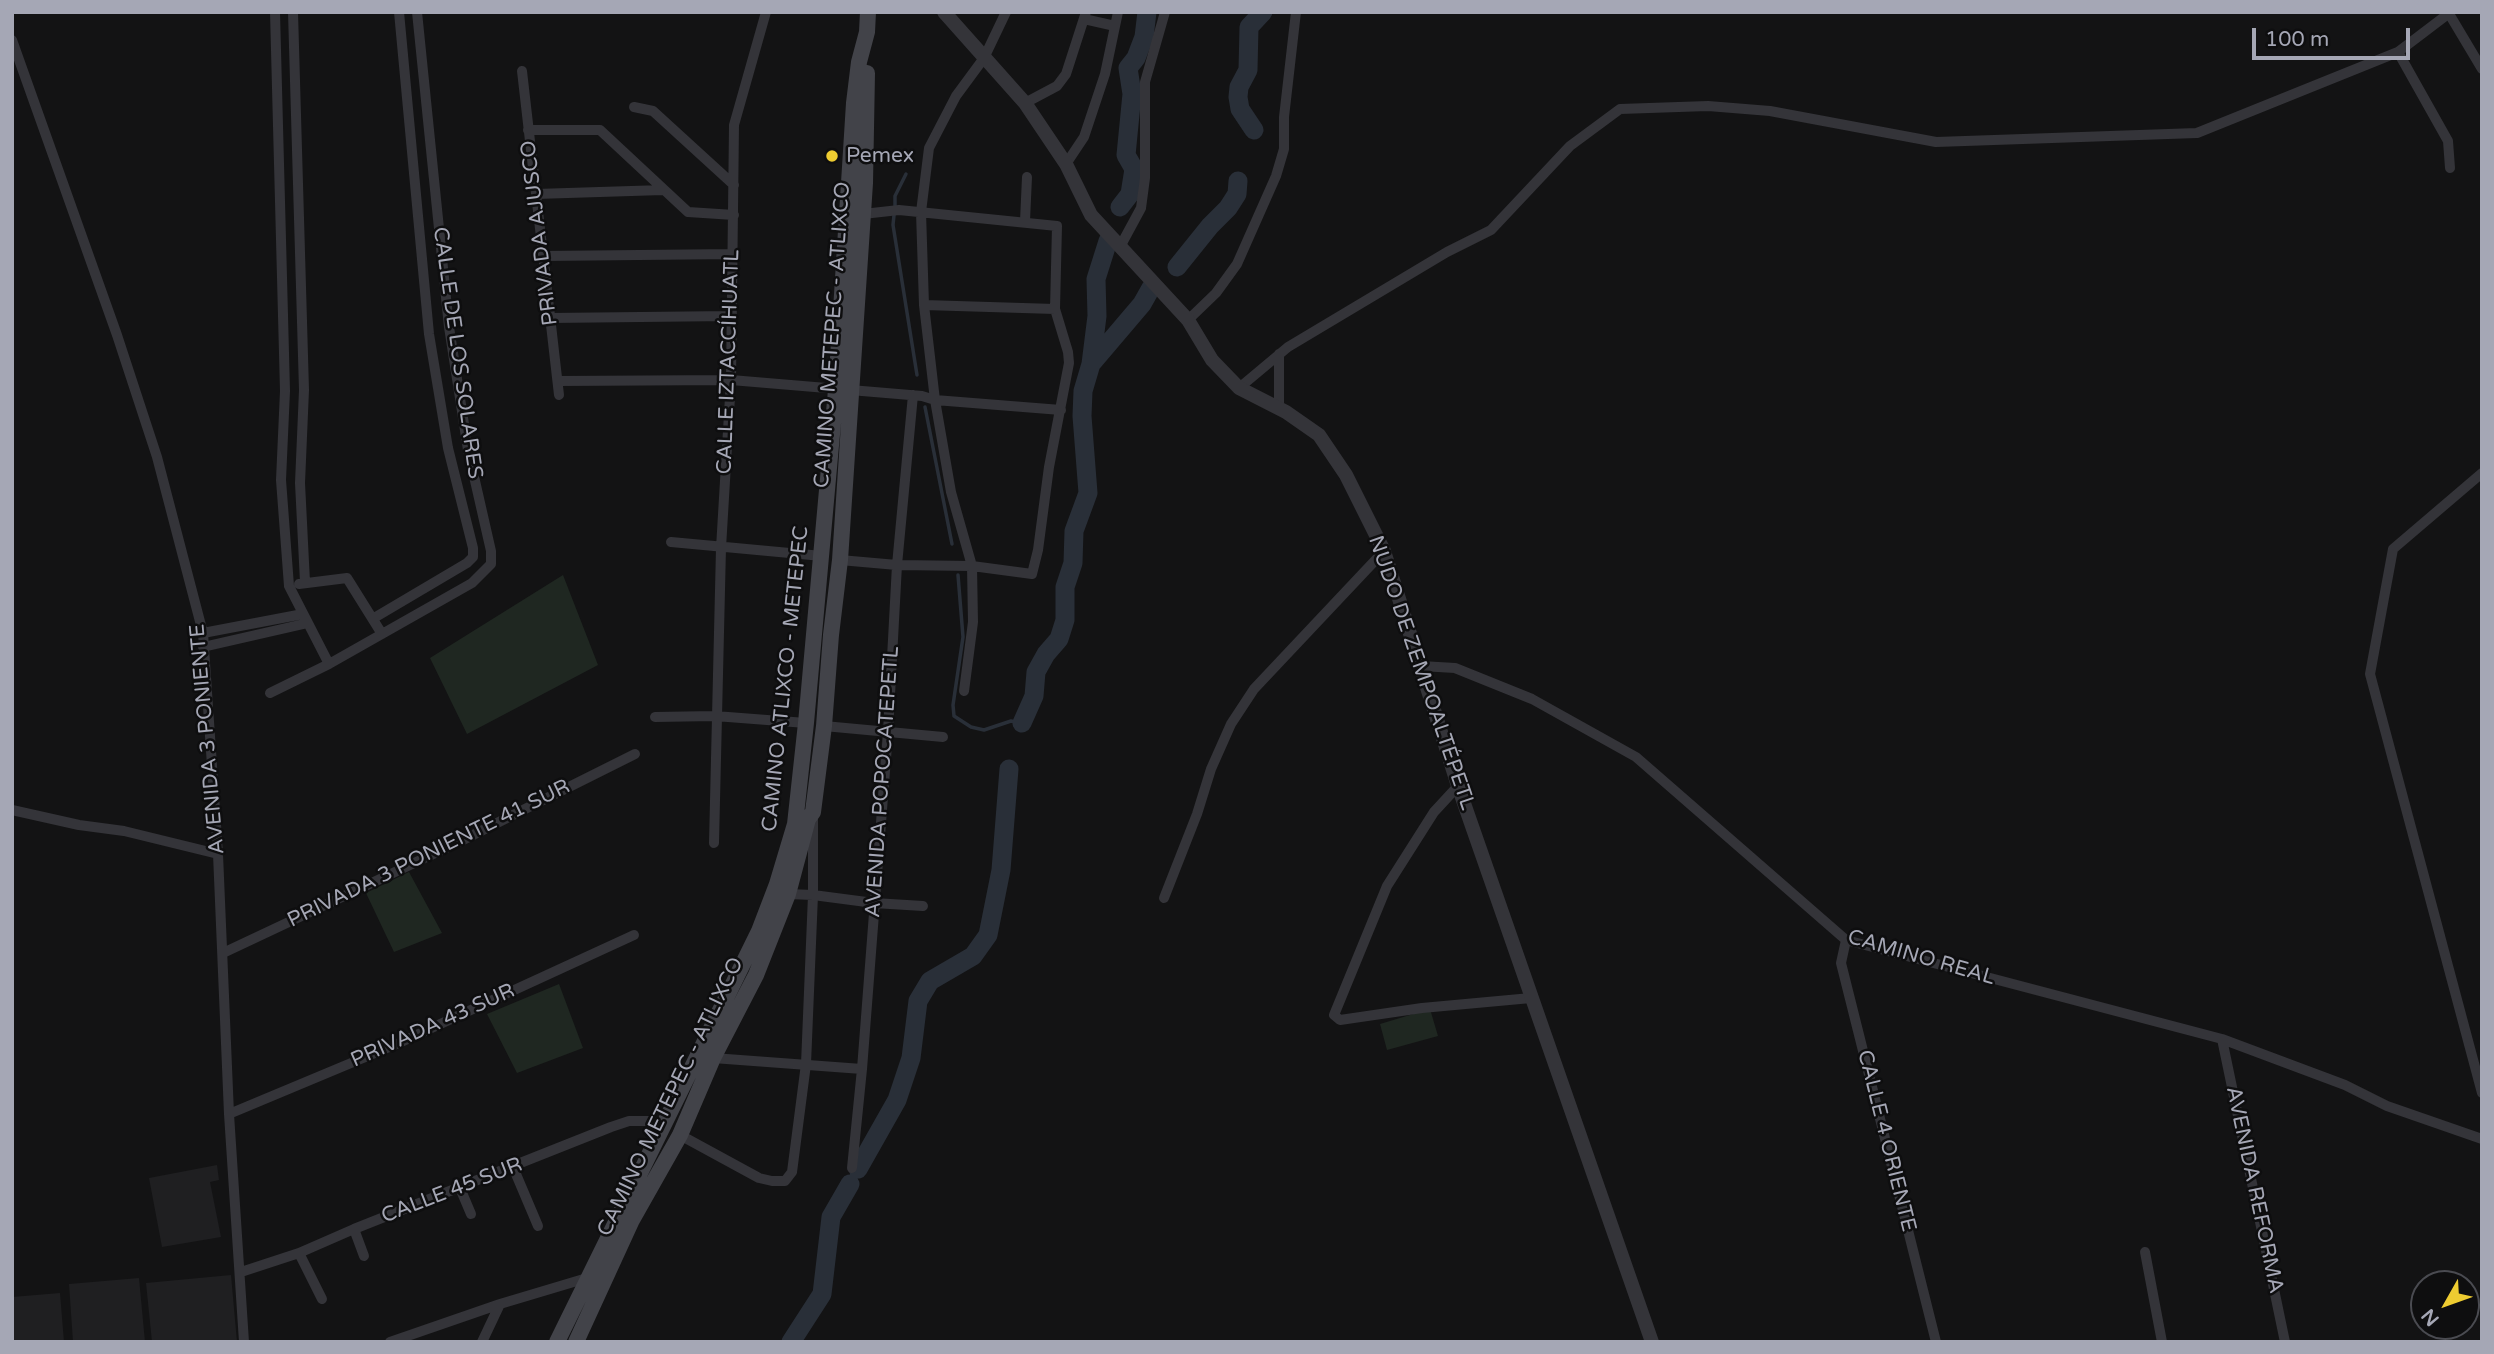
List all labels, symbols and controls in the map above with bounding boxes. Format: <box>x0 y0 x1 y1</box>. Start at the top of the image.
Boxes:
scale bar <box>2256 14 2414 58</box>
text: 100 m <box>2265 27 2329 52</box>
street label: PRIVADA AJUSCO <box>516 139 564 327</box>
place label: Pemex <box>846 143 914 169</box>
marker: Pemex <box>824 148 840 164</box>
street label: CAMINO METEPEC - ATLIXCO <box>810 181 856 489</box>
street label: CALLE DE LOS SOLARES <box>427 225 487 481</box>
street label: CALLE IZTACCÍHUATL <box>712 249 746 475</box>
street label: CAMINO ATLIXCO - METEPEC <box>757 525 815 833</box>
street label: NUDO DE ZEMPOALTÉPETL <box>1362 533 1480 813</box>
street label: AVENIDA 3 PONIENTE <box>185 623 231 855</box>
street label: AVENIDA POPOCATEPETL <box>861 645 905 919</box>
street label: PRIVADA 3 PONIENTE 41 SUR <box>284 774 574 934</box>
street label: CAMINO REAL <box>1844 925 1998 991</box>
street label: CAMINO METEPEC - ATLIXCO <box>592 953 750 1241</box>
street label: PRIVADA 43 SUR <box>347 979 519 1073</box>
street label: CALLE 4 ORIENTE <box>1851 1048 1921 1234</box>
street label: AVENIDA REFORMA <box>2220 1084 2288 1296</box>
street label: CALLE 45 SUR <box>378 1153 526 1229</box>
north arrow <box>2410 1270 2480 1340</box>
text: N <box>2417 1304 2444 1330</box>

